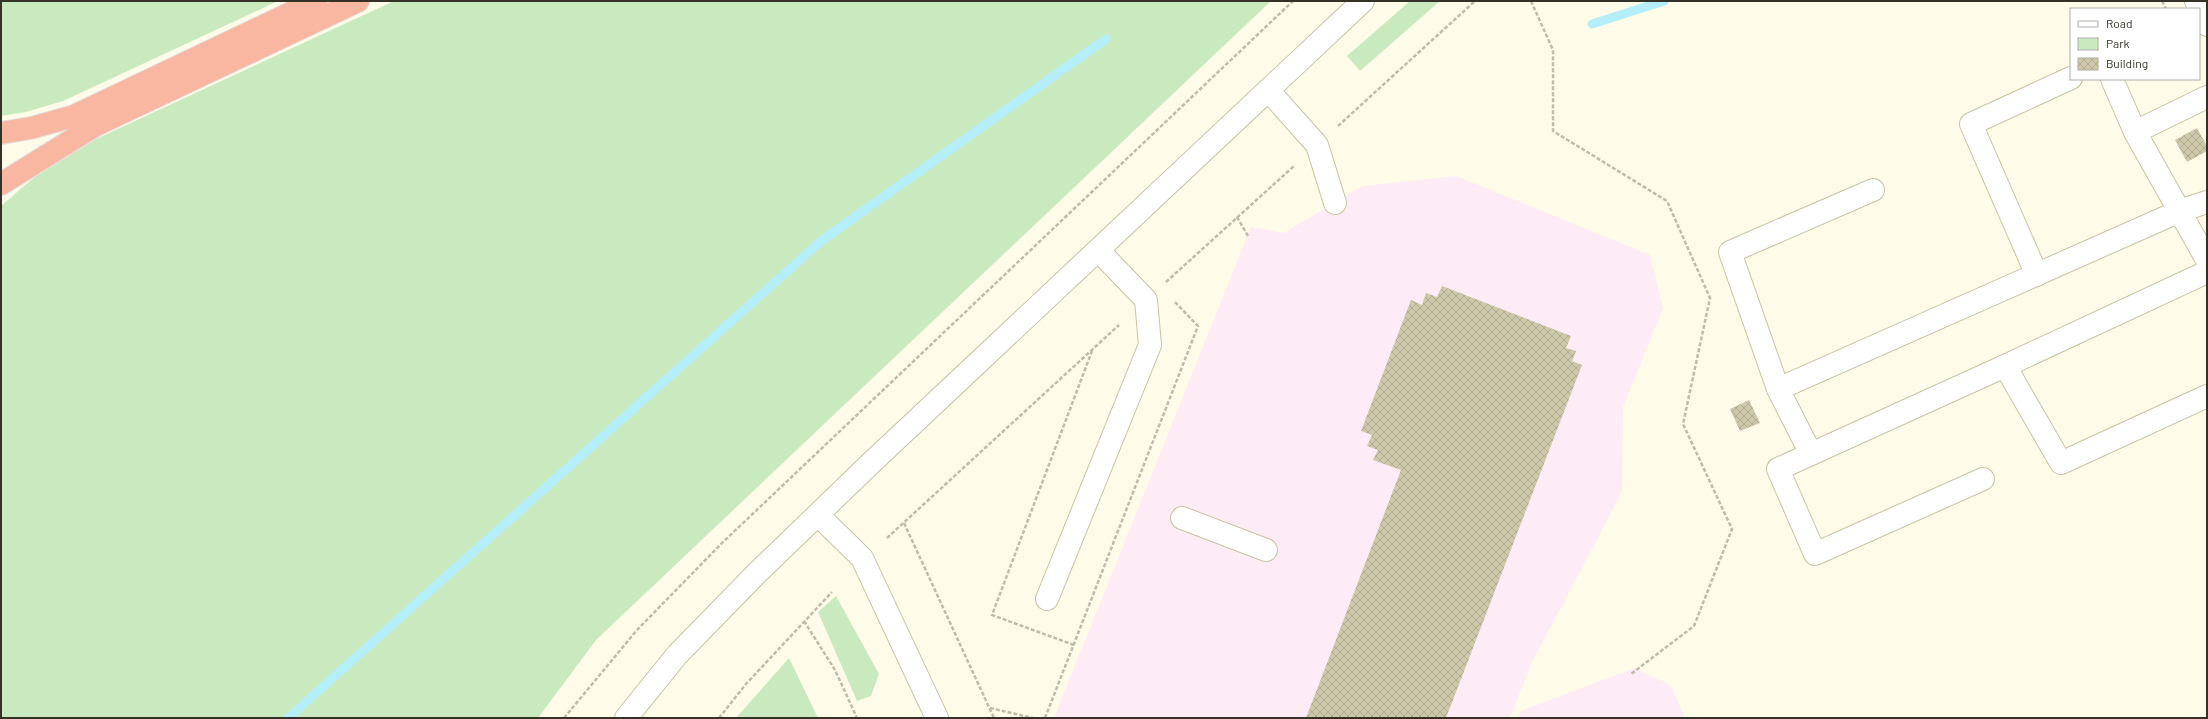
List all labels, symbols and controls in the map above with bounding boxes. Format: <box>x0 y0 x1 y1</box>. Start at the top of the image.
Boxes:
legend <box>2070 8 2200 80</box>
text: Road <box>2106 16 2133 30</box>
text: Park <box>2106 36 2130 50</box>
text: Building <box>2106 56 2148 70</box>

